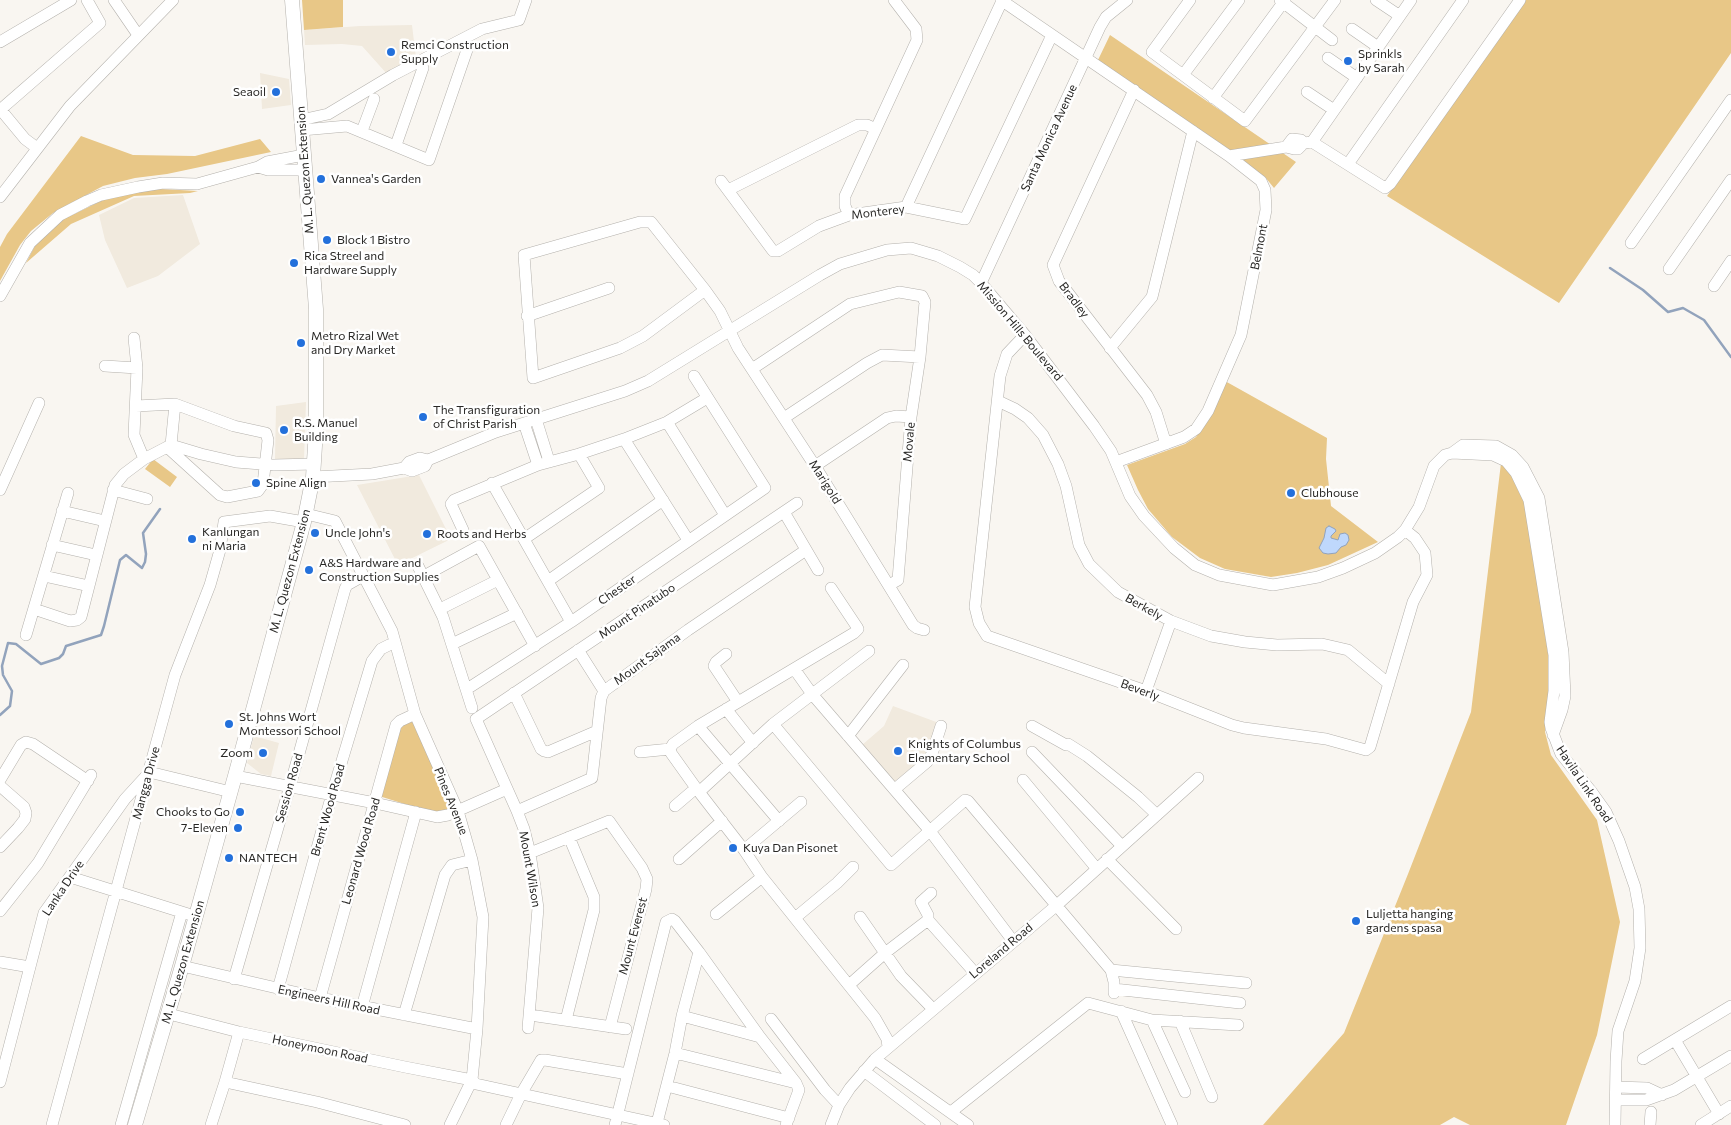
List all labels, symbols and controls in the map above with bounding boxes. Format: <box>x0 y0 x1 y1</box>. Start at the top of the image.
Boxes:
place label: Remci Construction Supply <box>401 38 509 66</box>
marker: Remci Construction Supply <box>385 46 397 58</box>
place label: Sprinkls by Sarah <box>1358 47 1405 75</box>
marker: Sprinkls by Sarah <box>1342 55 1354 67</box>
street label: Santa Monica Avenue <box>1018 82 1080 194</box>
place label: Seaoil <box>233 85 266 99</box>
marker: Seaoil <box>270 86 282 98</box>
street label: M. L. Quezon Extension <box>293 106 317 234</box>
place label: Vannea's Garden <box>331 172 421 186</box>
marker: Vannea's Garden <box>315 173 327 185</box>
street label: Monterey <box>851 202 905 222</box>
street label: Belmont <box>1247 223 1271 271</box>
place label: Block 1 Bistro <box>337 233 410 247</box>
marker: Block 1 Bistro <box>321 234 333 246</box>
place label: Rica Streel and Hardware Supply <box>304 249 397 277</box>
marker: Rica Streel and Hardware Supply <box>288 257 300 269</box>
street label: Mission Hills Boulevard <box>974 278 1066 384</box>
street label: Bradley <box>1056 279 1092 321</box>
place label: Metro Rizal Wet and Dry Market <box>311 329 399 357</box>
marker: Metro Rizal Wet and Dry Market <box>295 337 307 349</box>
place label: The Transfiguration of Christ Parish <box>433 403 540 431</box>
marker: The Transfiguration of Christ Parish <box>417 411 429 423</box>
place label: R.S. Manuel Building <box>294 416 358 444</box>
street label: Movale <box>900 421 918 463</box>
marker: R.S. Manuel Building <box>278 424 290 436</box>
street label: Marigold <box>806 457 844 507</box>
place label: Spine Align <box>266 476 327 490</box>
marker: Spine Align <box>250 477 262 489</box>
place label: Clubhouse <box>1301 486 1359 500</box>
marker: Clubhouse <box>1285 487 1297 499</box>
street label: M. L. Quezon Extension <box>266 507 314 635</box>
place label: Kanlungan ni Maria <box>202 525 259 553</box>
place label: Uncle John's <box>325 526 391 540</box>
marker: Uncle John's <box>309 527 321 539</box>
place label: Roots and Herbs <box>437 527 527 541</box>
marker: Roots and Herbs <box>421 528 433 540</box>
marker: Kanlungan ni Maria <box>186 533 198 545</box>
place label: A&S Hardware and Construction Supplies <box>319 556 439 584</box>
marker: A&S Hardware and Construction Supplies <box>303 564 315 576</box>
street label: Chester <box>595 572 639 608</box>
street label: Mount Pinatubo <box>596 580 678 642</box>
street label: Berkely <box>1123 591 1165 623</box>
street label: Mount Sajama <box>611 630 683 688</box>
street label: Beverly <box>1119 676 1161 704</box>
place label: St. Johns Wort Montessori School <box>239 710 341 738</box>
marker: St. Johns Wort Montessori School <box>223 718 235 730</box>
place label: Knights of Columbus Elementary School <box>908 737 1021 765</box>
street label: Havila Link Road <box>1553 743 1615 825</box>
street label: Mangga Drive <box>129 745 163 821</box>
marker: Knights of Columbus Elementary School <box>892 745 904 757</box>
place label: Zoom <box>220 746 253 760</box>
marker: Zoom <box>257 747 269 759</box>
street label: Session Road <box>272 752 306 824</box>
street label: Brent Wood Road <box>308 762 348 858</box>
street label: Pines Avenue <box>431 765 471 837</box>
street label: Leonard Wood Road <box>339 796 383 906</box>
place label: Chooks to Go <box>156 805 230 819</box>
marker: Chooks to Go <box>234 806 246 818</box>
place label: 7-Eleven <box>181 821 228 835</box>
marker: 7-Eleven <box>232 822 244 834</box>
street label: Mount Wilson <box>516 830 544 908</box>
place label: Kuya Dan Pisonet <box>743 841 838 855</box>
marker: Kuya Dan Pisonet <box>727 842 739 854</box>
place label: NANTECH <box>239 851 297 865</box>
marker: NANTECH <box>223 852 235 864</box>
street label: Lanka Drive <box>39 857 87 919</box>
street label: Mount Everest <box>616 896 650 976</box>
street label: M. L. Quezon Extension <box>158 899 208 1025</box>
place label: Luljetta hanging gardens spasa <box>1366 907 1453 935</box>
marker: Luljetta hanging gardens spasa <box>1350 915 1362 927</box>
street label: Loreland Road <box>966 920 1036 982</box>
street label: Engineers Hill Road <box>277 982 381 1018</box>
street label: Honeymoon Road <box>271 1032 369 1066</box>

